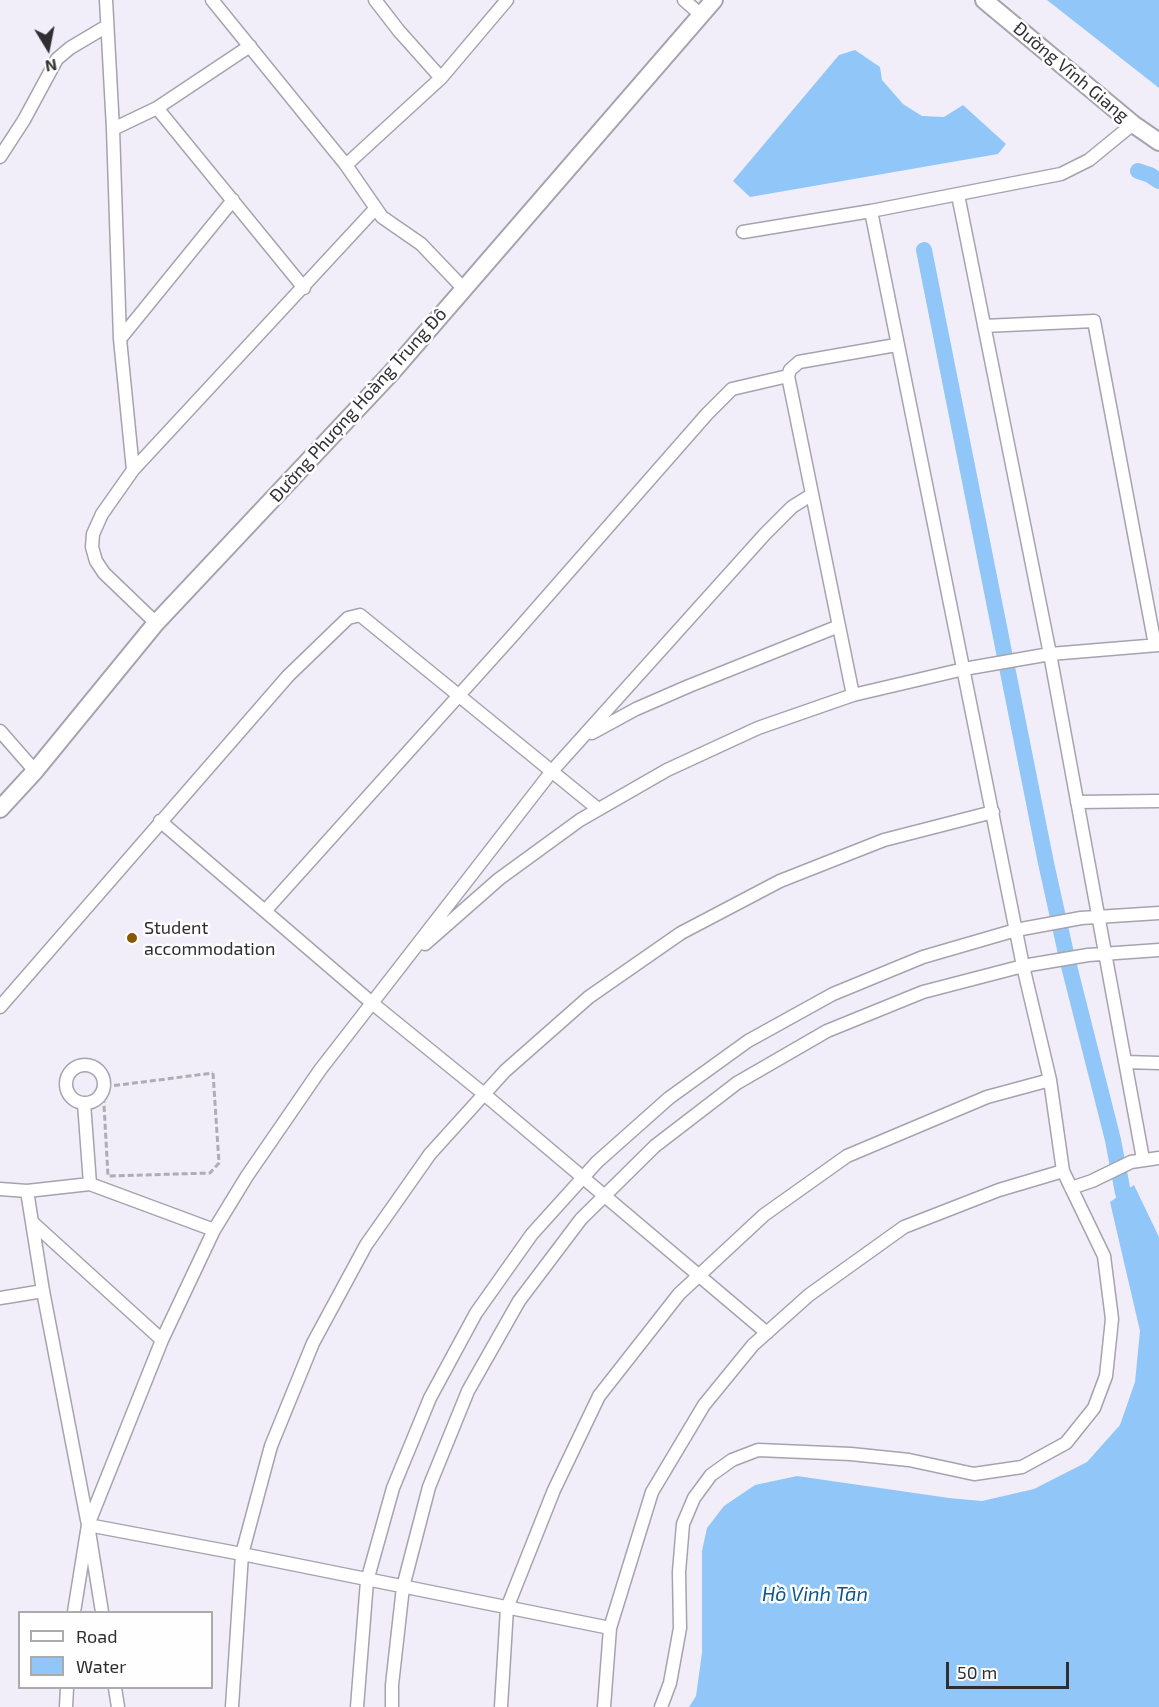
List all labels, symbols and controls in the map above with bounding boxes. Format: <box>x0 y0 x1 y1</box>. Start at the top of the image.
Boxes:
street label: Đường Vĩnh Giang <box>1009 17 1133 127</box>
north arrow <box>18 18 78 78</box>
text: N <box>44 56 59 77</box>
street label: Đường Phượng Hoàng Trung Đô <box>265 303 451 507</box>
place label: Student accommodation <box>144 917 275 960</box>
marker: Student accommodation <box>125 931 139 945</box>
water label: Hồ Vinh Tân <box>762 1582 868 1606</box>
legend <box>18 1611 213 1689</box>
text: Road <box>76 1625 117 1647</box>
scale bar <box>949 1650 1072 1688</box>
text: Water <box>76 1655 126 1677</box>
text: 50 m <box>957 1661 997 1683</box>

